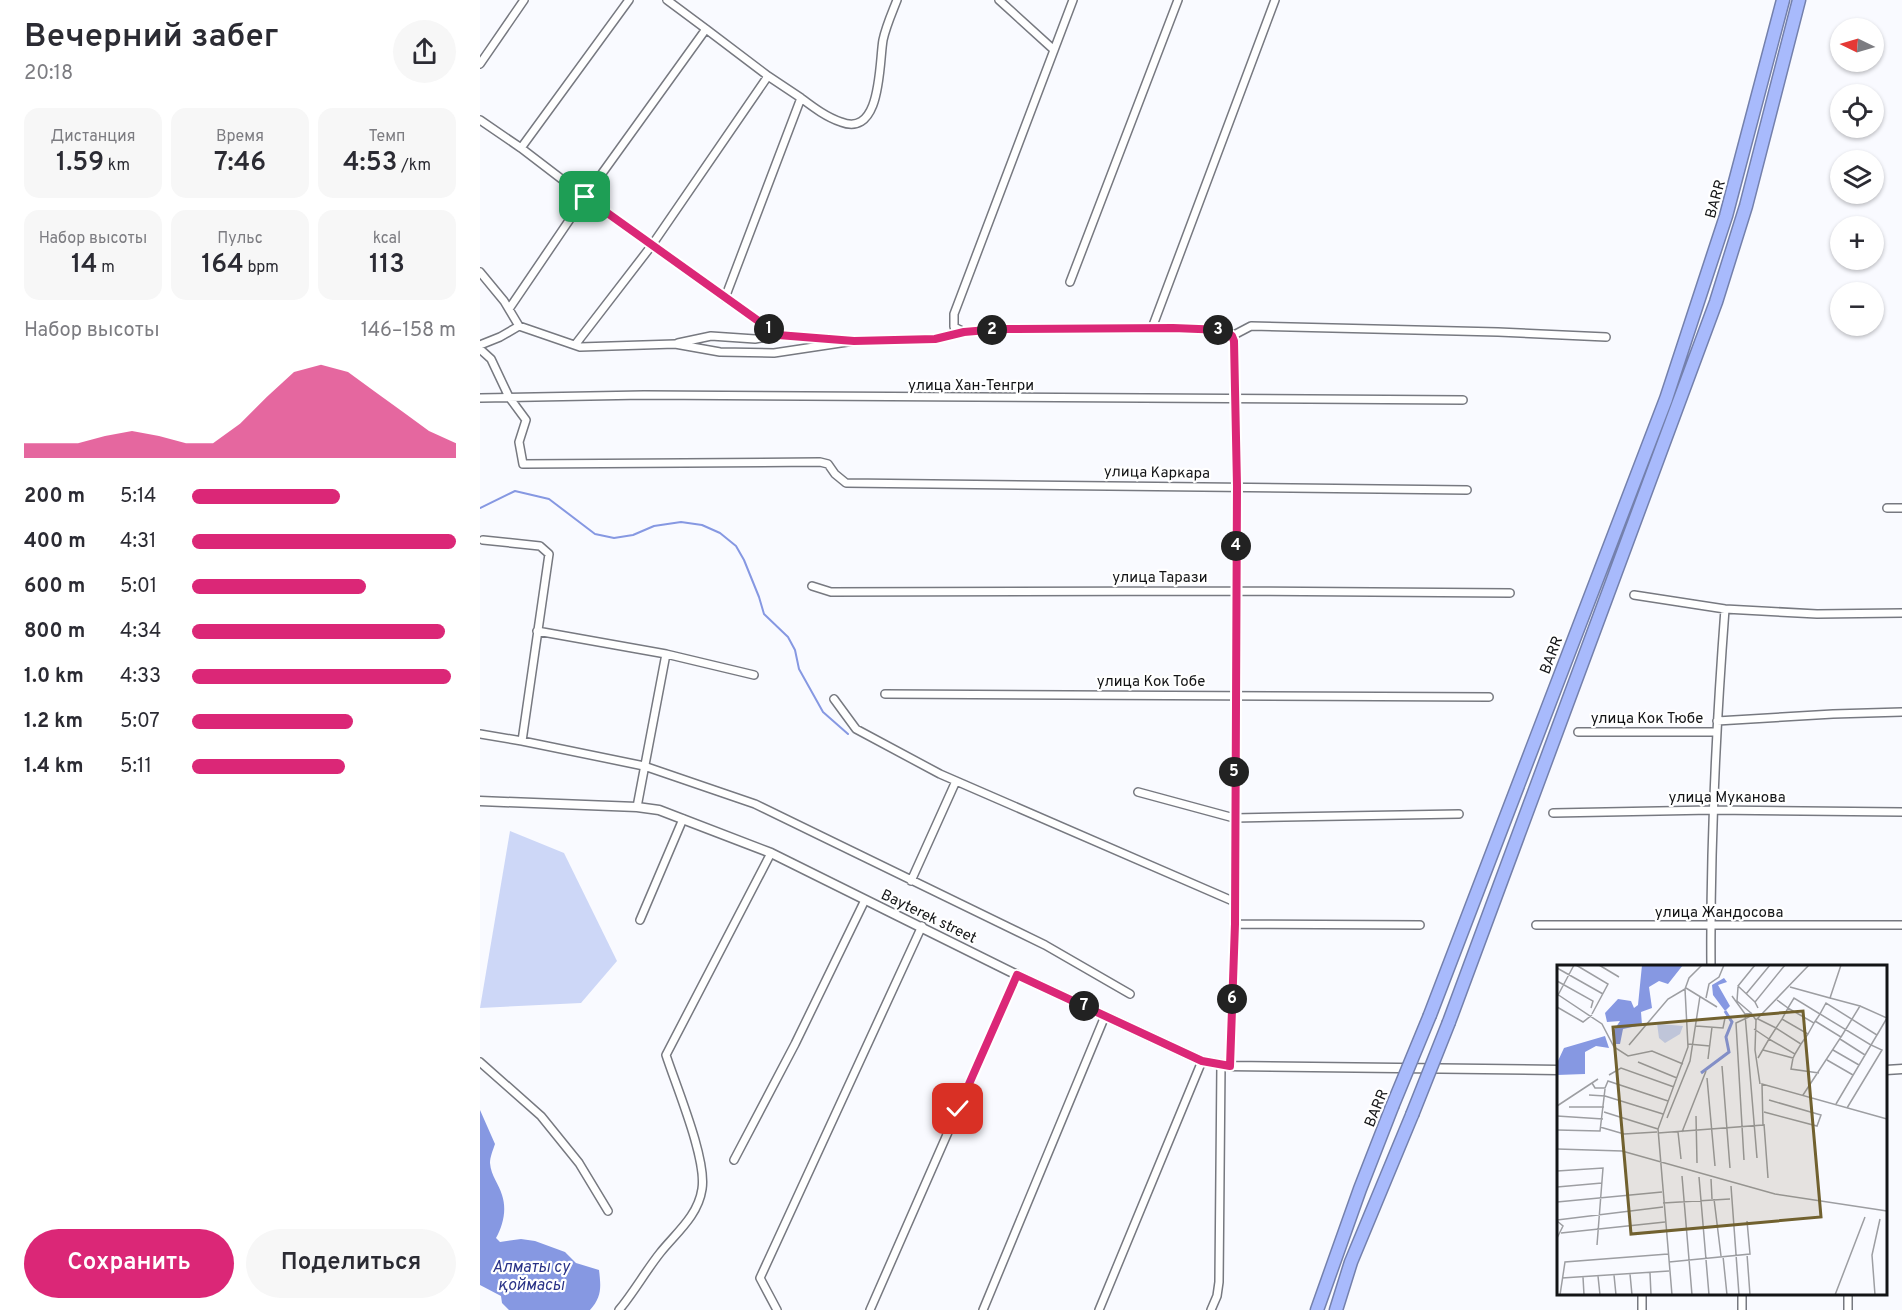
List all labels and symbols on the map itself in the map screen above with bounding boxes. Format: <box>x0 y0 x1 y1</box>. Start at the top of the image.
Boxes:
north arrow <box>1830 18 1884 72</box>
pin <box>559 171 610 222</box>
street label: BARR <box>1702 178 1731 221</box>
pin: 1 <box>754 314 784 344</box>
pin: 2 <box>977 315 1007 345</box>
pin: 3 <box>1203 315 1233 345</box>
street label: улица Хан-Тенгри <box>908 377 1034 396</box>
street label: улица Каркара <box>1104 463 1210 484</box>
pin: 4 <box>1221 531 1251 561</box>
street label: улица Тарази <box>1112 569 1208 588</box>
street label: BARR <box>1537 634 1568 677</box>
street label: улица Кок Тобе <box>1097 673 1205 692</box>
street label: улица Кок Тюбе <box>1591 710 1703 729</box>
pin: 5 <box>1219 757 1249 787</box>
street label: улица Муканова <box>1668 789 1786 808</box>
street label: Bayterek street <box>877 886 979 949</box>
street label: улица Жандосова <box>1655 904 1783 923</box>
inset map <box>1557 965 1887 1295</box>
pin: 6 <box>1217 984 1247 1014</box>
pin: 7 <box>1069 991 1099 1021</box>
pin <box>932 1083 983 1134</box>
street label: BARR <box>1361 1087 1394 1130</box>
water label: Алматы су қоймасы <box>492 1258 572 1296</box>

